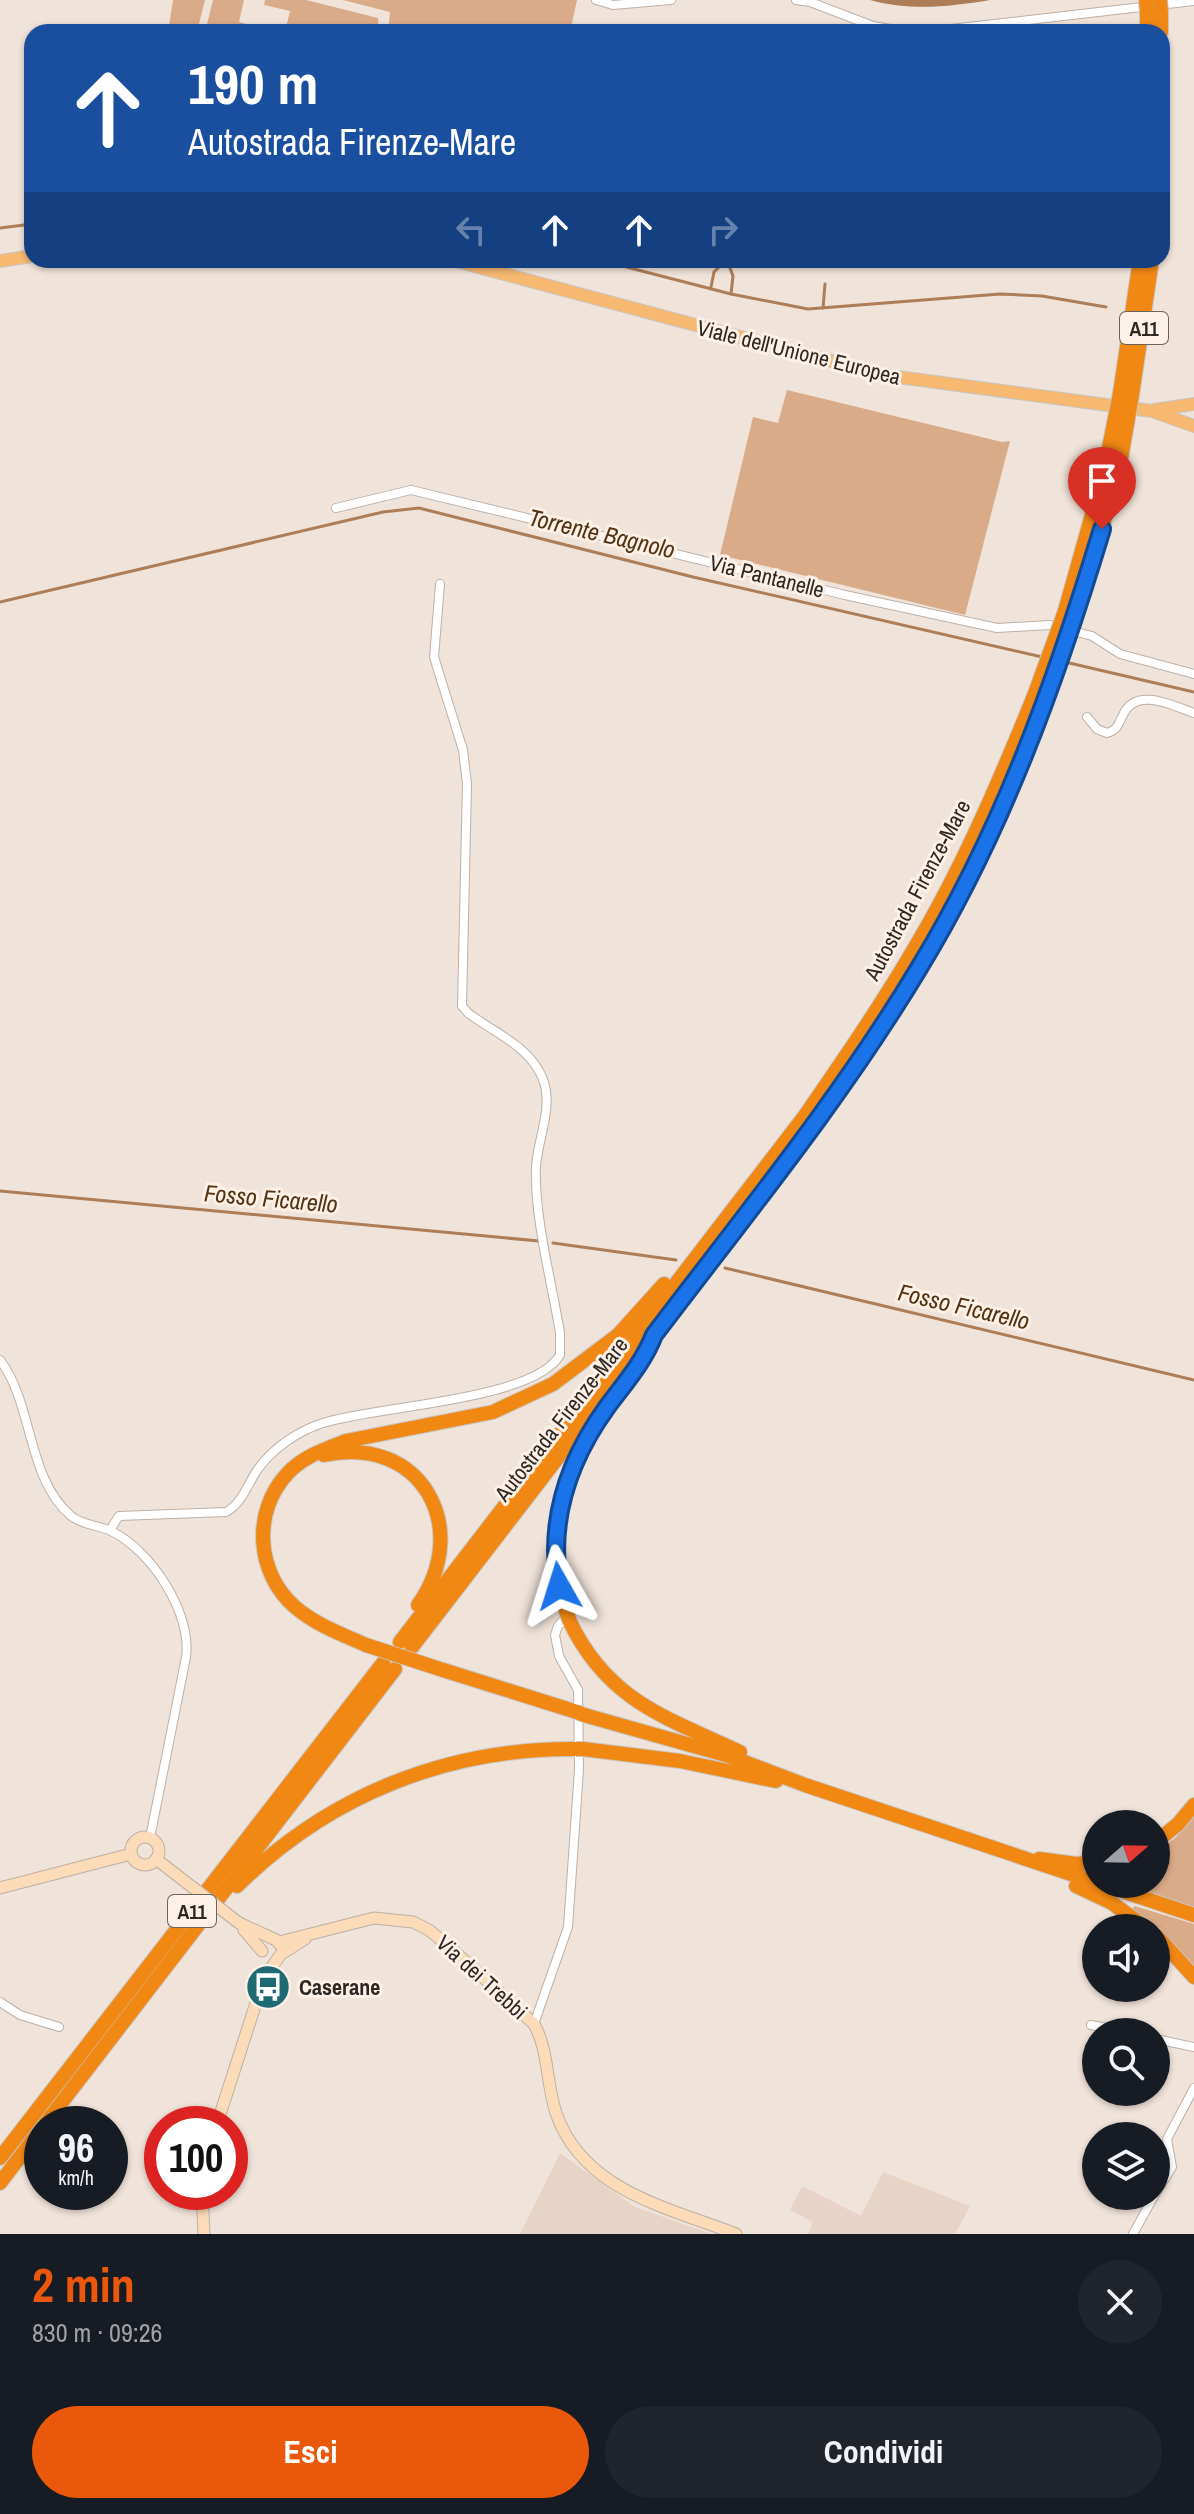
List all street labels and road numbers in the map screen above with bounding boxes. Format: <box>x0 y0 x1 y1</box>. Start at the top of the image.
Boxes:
street label: Viale dell'Unione Europea <box>694 312 904 392</box>
road number: A11 <box>1120 312 1168 344</box>
street label: Via Pantanelle <box>707 547 827 605</box>
street label: Autostrada Firenze-Mare <box>856 794 977 986</box>
street label: Autostrada Firenze-Mare <box>487 1331 635 1508</box>
road number: A11 <box>168 1895 216 1927</box>
street label: Via dei Trebbi <box>430 1928 534 2026</box>

